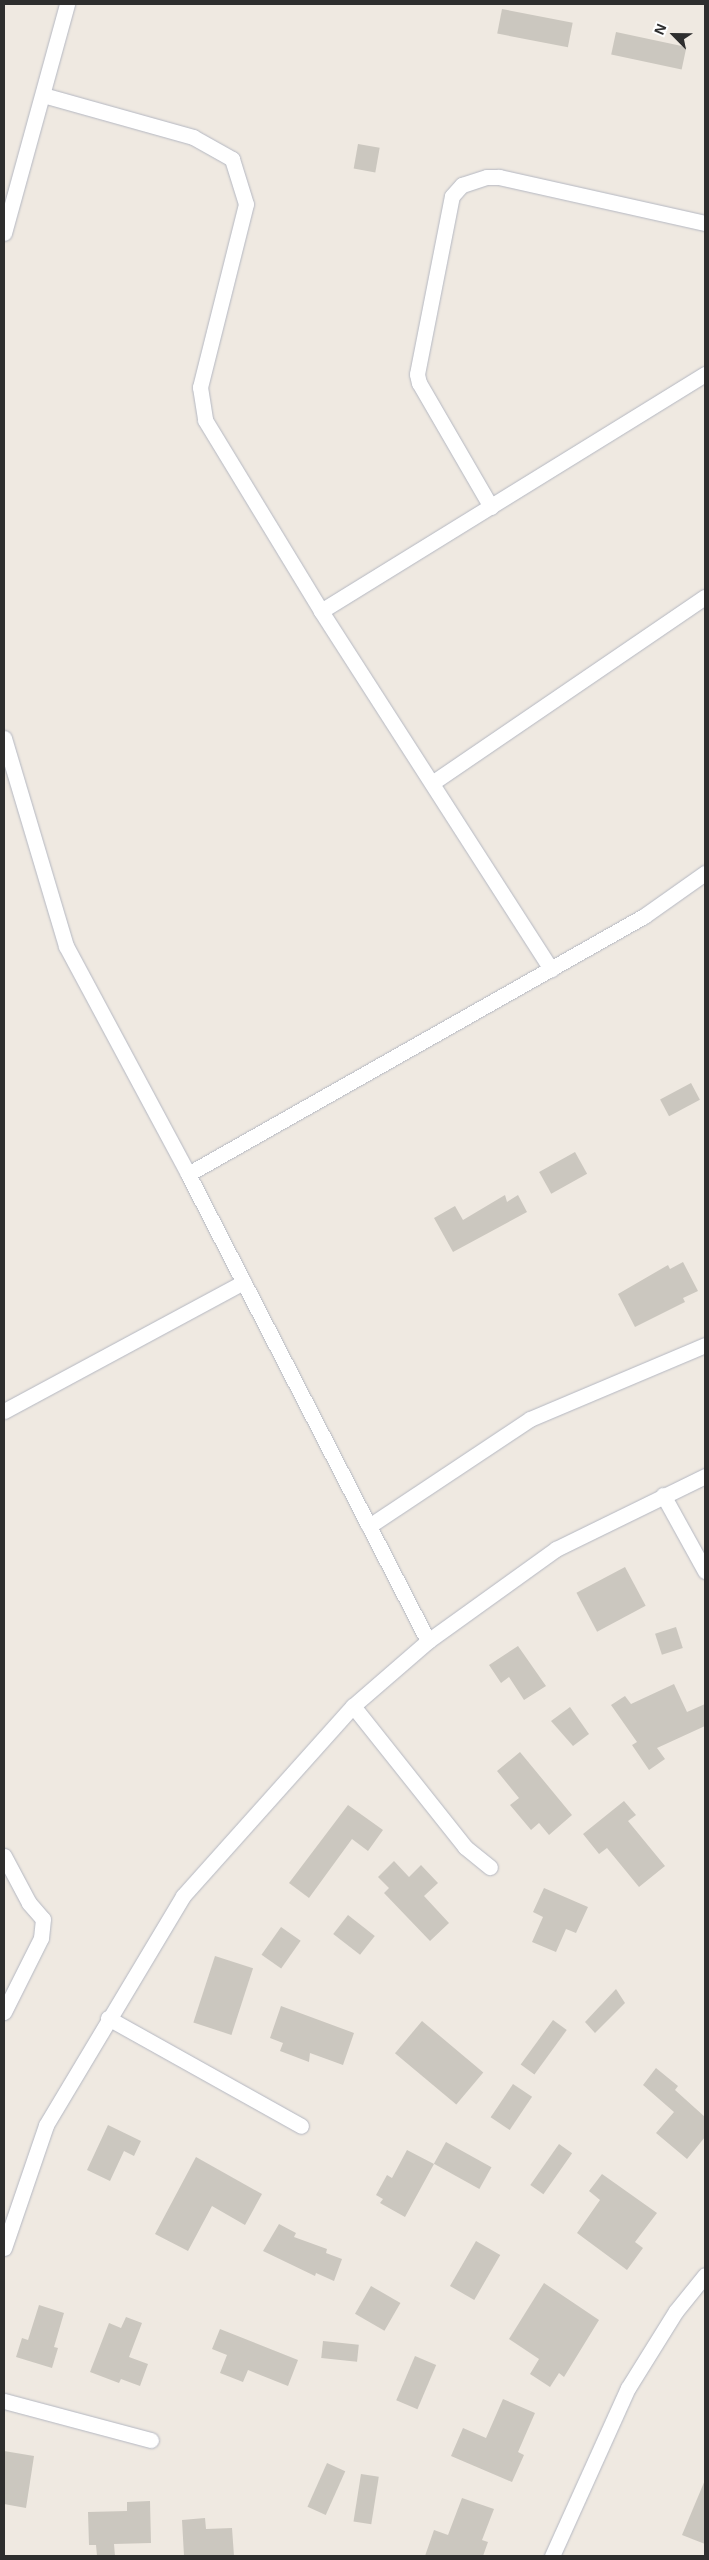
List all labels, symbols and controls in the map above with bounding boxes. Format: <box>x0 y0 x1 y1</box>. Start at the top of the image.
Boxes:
north arrow <box>649 10 699 60</box>
text: N <box>651 21 670 37</box>

